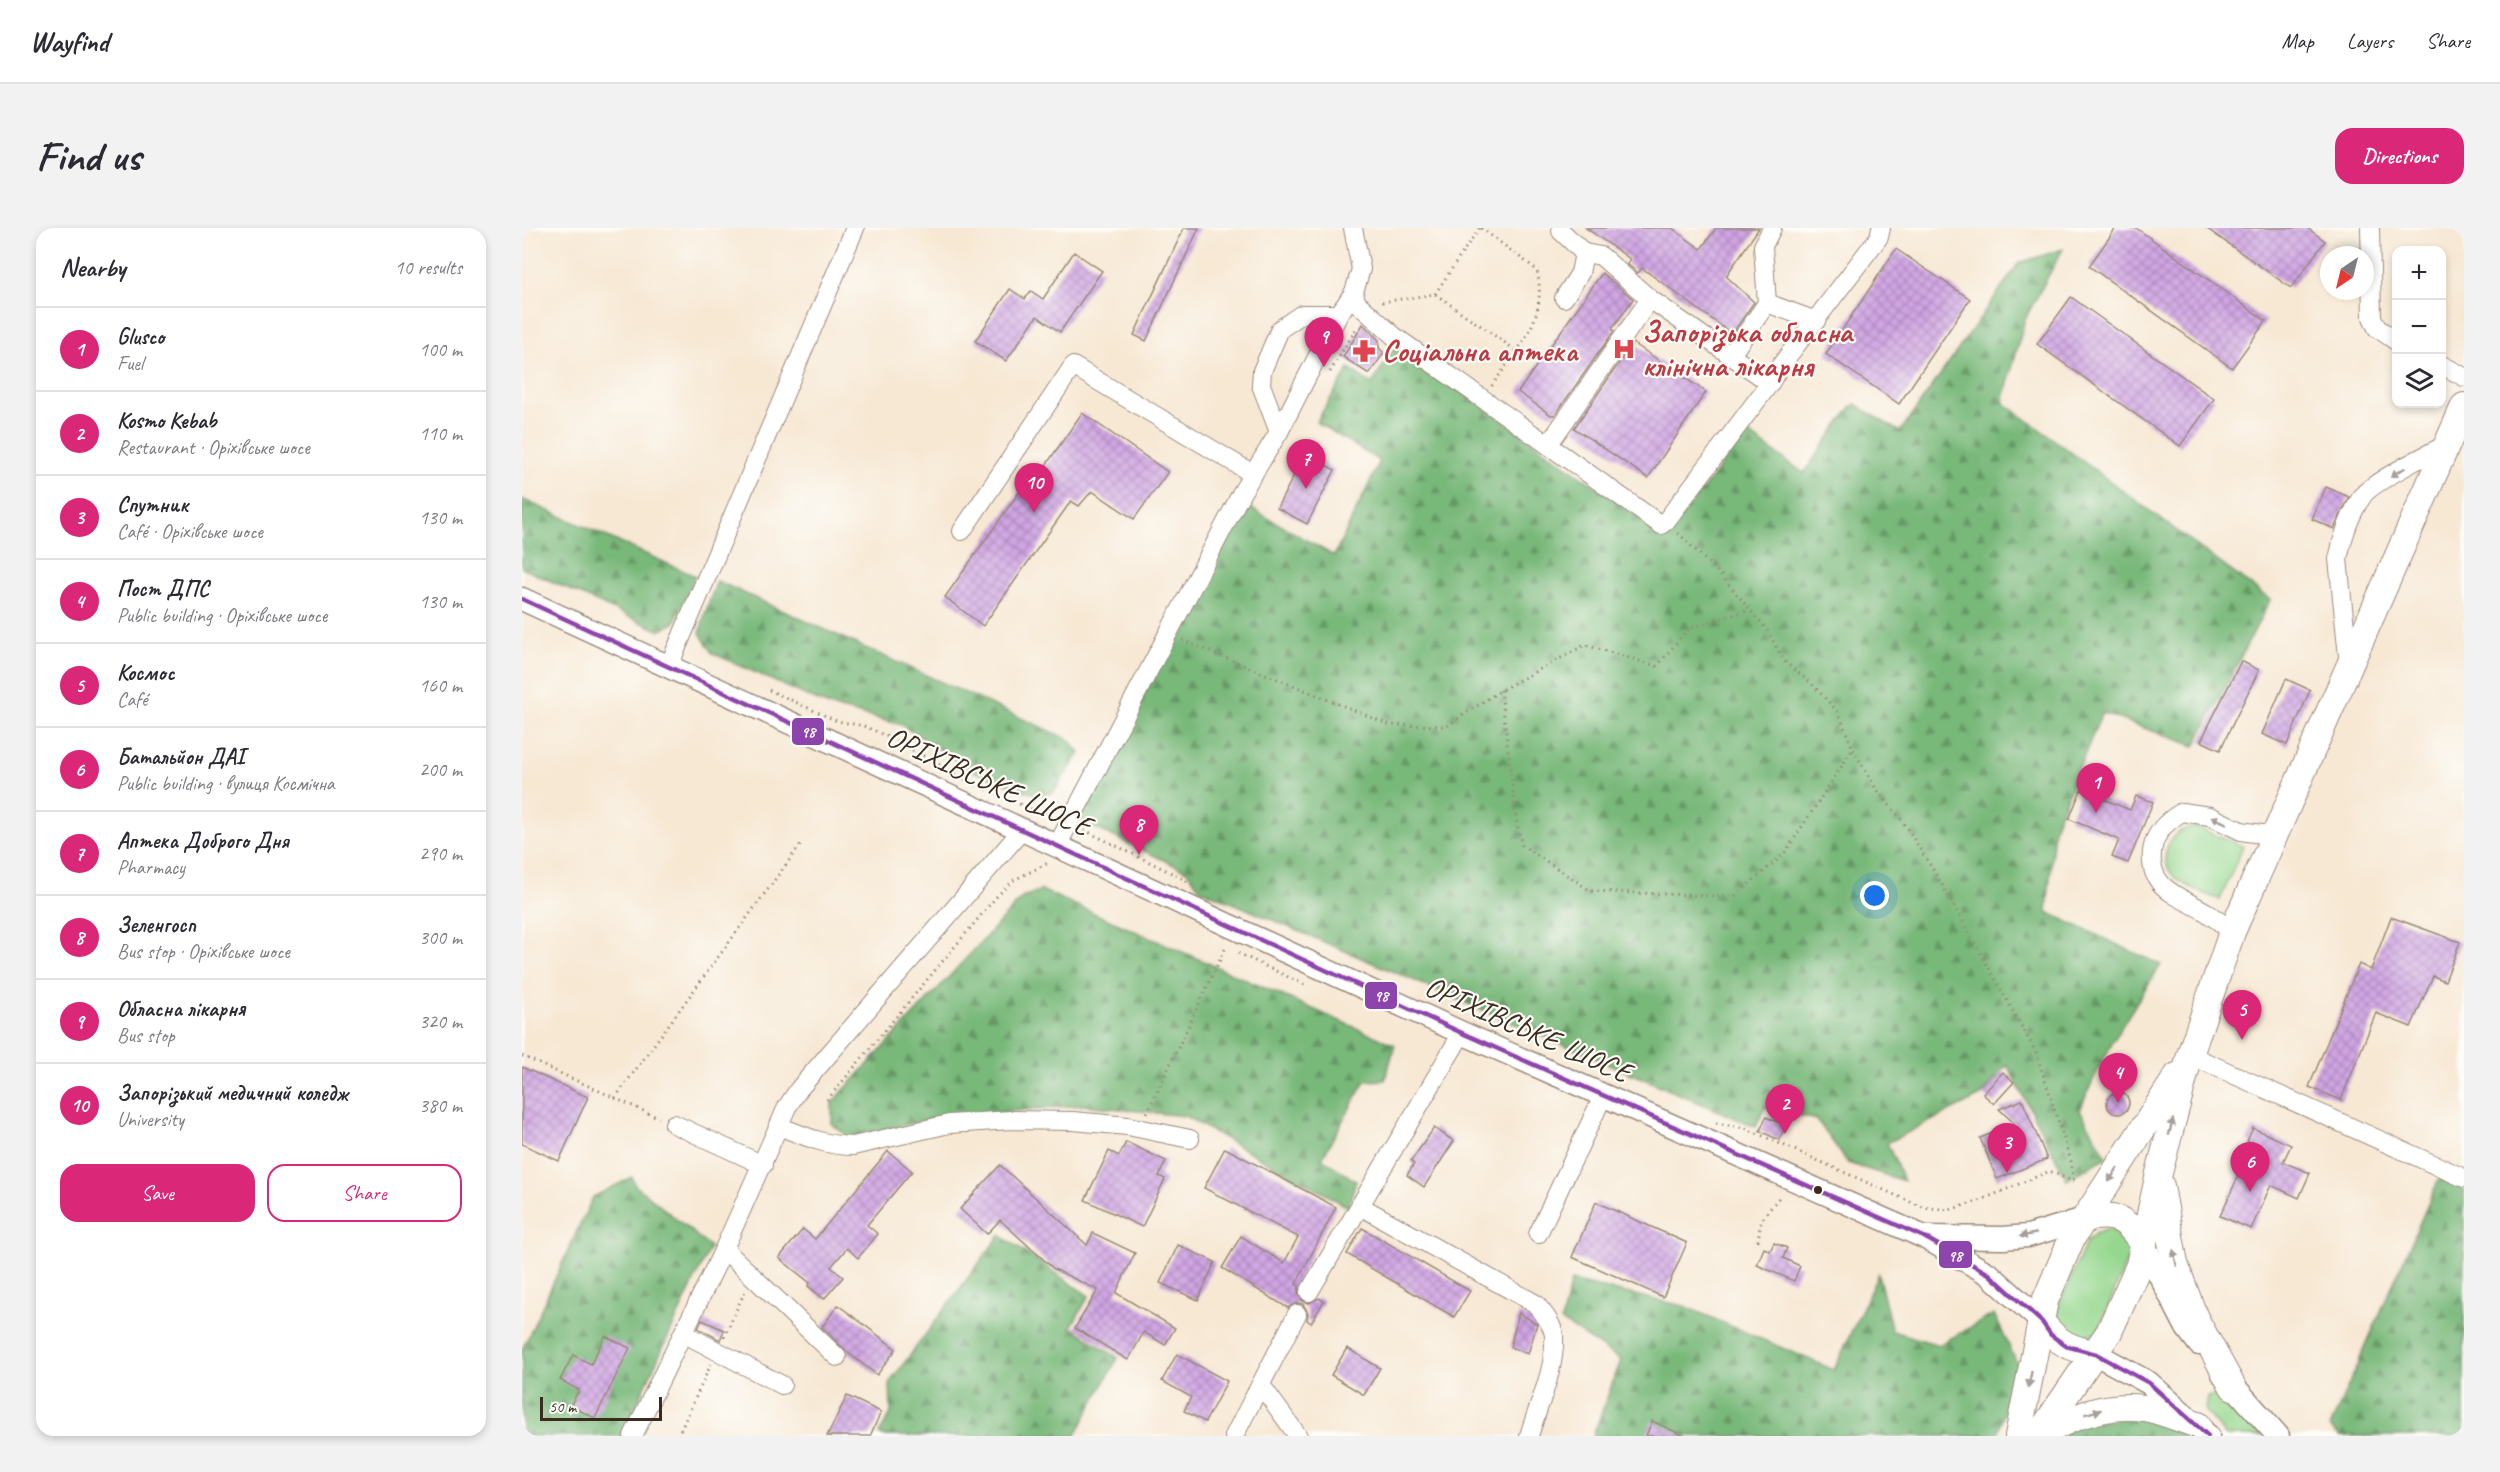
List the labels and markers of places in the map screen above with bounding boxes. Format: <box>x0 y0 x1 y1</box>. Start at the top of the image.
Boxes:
place label: Запорізька обласна клінічна лікарня <box>1642 313 1855 385</box>
pin: 9 <box>1304 318 1344 367</box>
place label: Соціальна аптека <box>1382 332 1579 370</box>
hospital icon: Запорізька обласна клінічна лікарня <box>1611 336 1637 362</box>
pharmacy icon: Соціальна аптека <box>1351 338 1377 364</box>
pin: 7 <box>1286 440 1326 489</box>
pin: 10 <box>1014 464 1054 513</box>
pin: 1 <box>2076 764 2116 813</box>
pin: 8 <box>1120 806 1158 855</box>
pin: 5 <box>2222 990 2262 1040</box>
pin: 4 <box>2098 1054 2138 1103</box>
pin: 2 <box>1766 1084 1804 1134</box>
pin: 3 <box>1988 1124 2026 1173</box>
pin: 6 <box>2230 1142 2270 1192</box>
unlabelled marker <box>1812 1184 1824 1196</box>

